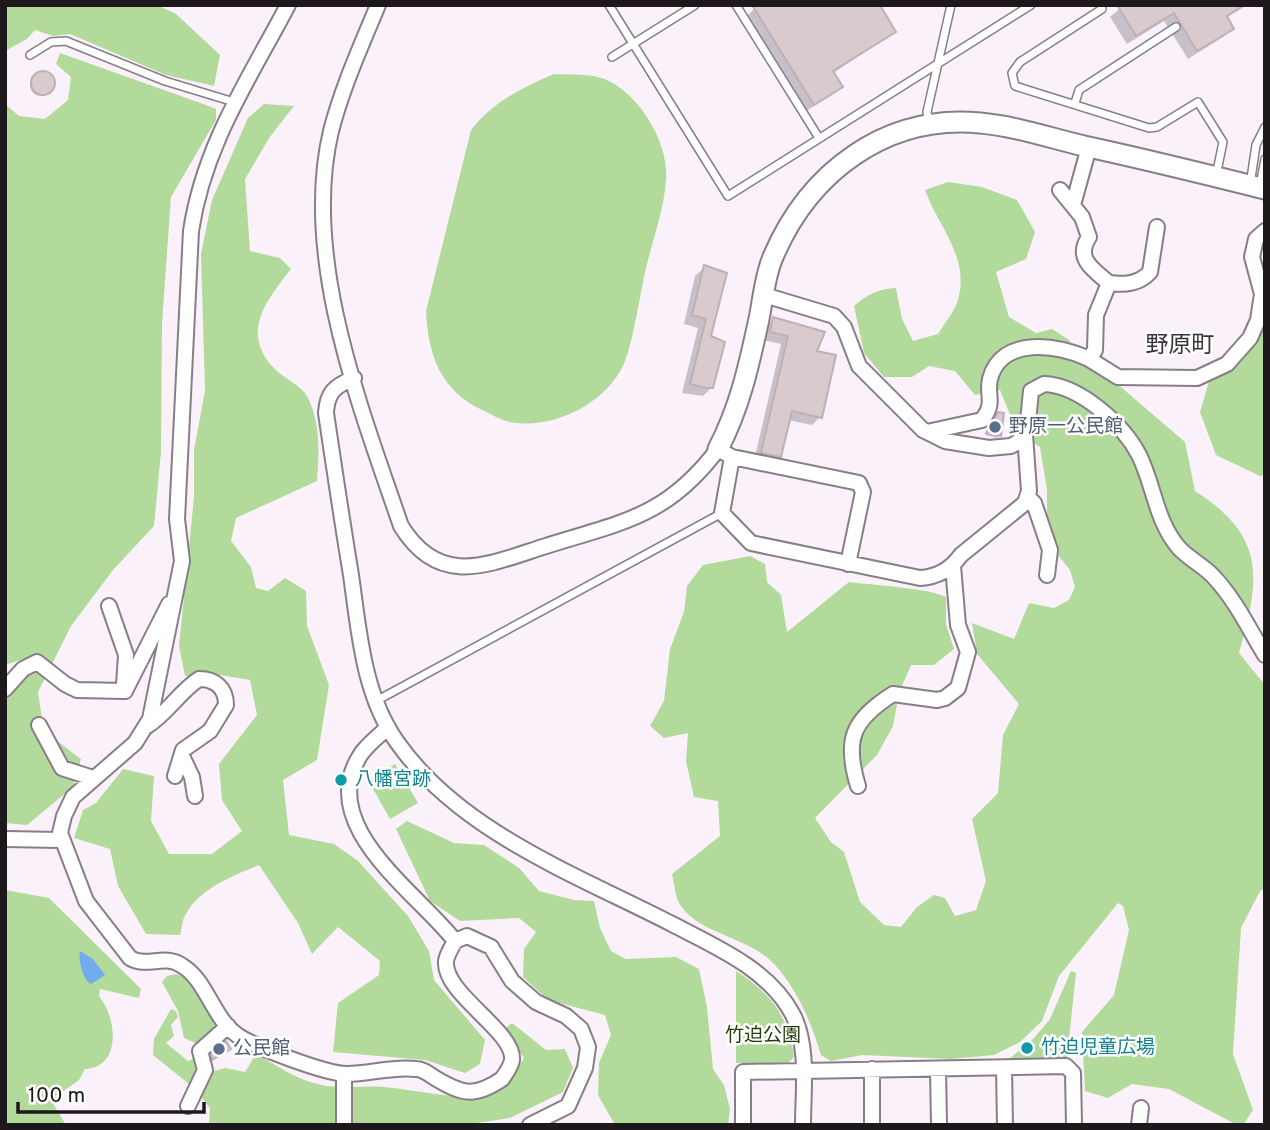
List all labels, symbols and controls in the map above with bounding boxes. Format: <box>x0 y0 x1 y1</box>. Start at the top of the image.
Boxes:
district label: 野原町 <box>1146 332 1215 361</box>
place label: 野原一公民館 <box>1009 415 1123 439</box>
marker: 野原一公民館 <box>987 419 1003 435</box>
place label: 八幡宮跡 <box>355 768 431 792</box>
marker: 八幡宮跡 <box>333 772 349 788</box>
park label: 竹迫公園 <box>725 1024 801 1048</box>
place label: 竹迫児童広場 <box>1041 1036 1155 1060</box>
place label: 公民館 <box>233 1037 290 1061</box>
marker: 竹迫児童広場 <box>1019 1040 1035 1056</box>
marker: 公民館 <box>211 1041 227 1057</box>
scale bar <box>18 1070 203 1114</box>
text: 100 m <box>28 1083 85 1110</box>

